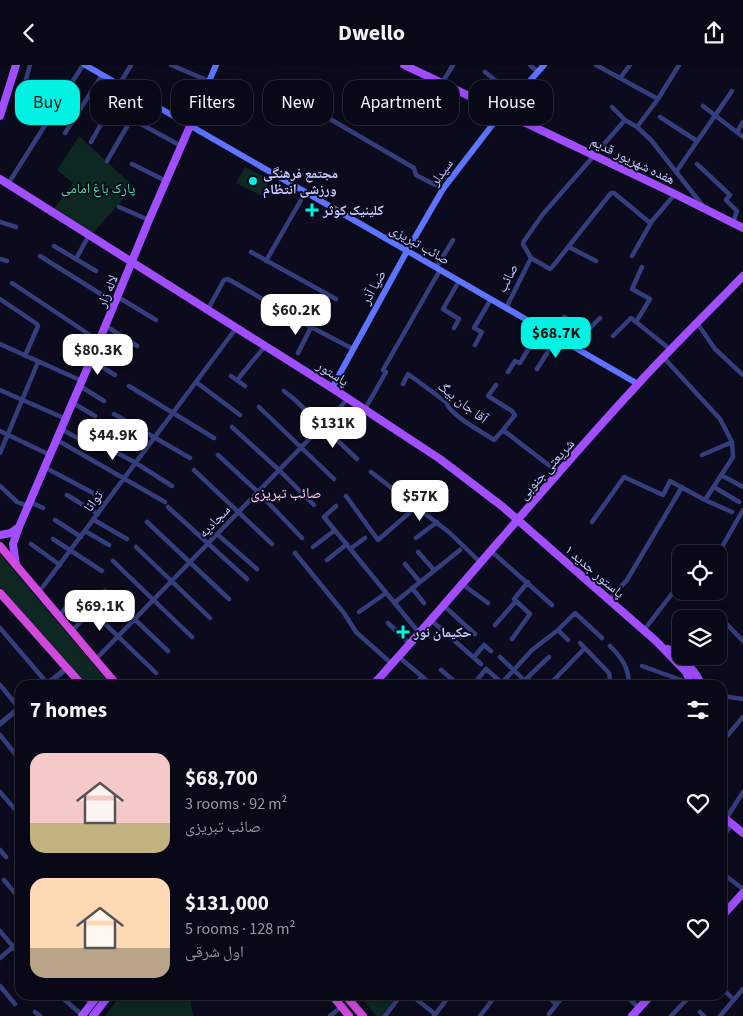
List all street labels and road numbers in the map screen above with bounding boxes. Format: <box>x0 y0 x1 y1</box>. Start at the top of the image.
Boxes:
street label: هفده شهریور قدیم <box>587 132 678 190</box>
street label: سیدلر <box>424 155 459 191</box>
street label: صائب تبریزی <box>386 220 453 270</box>
street label: صائب <box>492 261 524 296</box>
street label: ضیا آذر <box>356 266 392 309</box>
street label: لاله زار <box>92 272 124 312</box>
street label: پاستور <box>312 355 353 392</box>
street label: آقا جان بیگ <box>433 377 492 429</box>
street label: شریعتی جنوبی <box>514 435 580 505</box>
street label: توانا <box>79 487 109 516</box>
street label: سجادیه <box>194 501 235 543</box>
street label: پاستور جدید ۱ <box>560 540 629 604</box>

